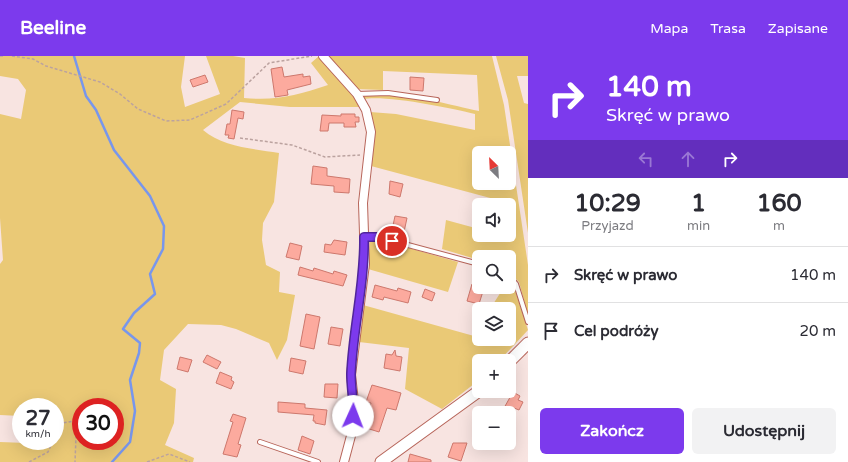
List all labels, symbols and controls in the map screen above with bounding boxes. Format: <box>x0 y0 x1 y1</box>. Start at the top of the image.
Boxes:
text: Beeline <box>20 17 86 39</box>
text: Mapa <box>650 20 688 37</box>
text: Trasa <box>710 20 746 37</box>
text: Zapisane <box>768 20 828 37</box>
text: 140 m <box>606 70 692 104</box>
icon: right <box>540 72 592 124</box>
text: Skręć w prawo <box>606 104 730 126</box>
north arrow <box>472 146 516 190</box>
map controls <box>472 146 516 450</box>
icon: left <box>635 148 657 170</box>
icon: ahead <box>677 148 699 170</box>
icon: right <box>719 148 741 170</box>
text: 10:29 <box>574 189 641 218</box>
text: 1 <box>691 189 706 218</box>
text: 160 <box>756 189 802 218</box>
button: sound <box>472 198 516 242</box>
text: Przyjazd <box>581 218 634 234</box>
text: min <box>687 218 710 234</box>
text: m <box>773 218 785 234</box>
pin <box>375 224 409 258</box>
icon: arrive <box>381 230 403 252</box>
button: search <box>472 250 516 294</box>
icon: right <box>540 264 562 286</box>
text: Skręć w prawo <box>574 266 677 284</box>
text: 140 m <box>790 266 836 284</box>
button: layers <box>472 302 516 346</box>
icon: arrive <box>540 320 562 342</box>
text: Cel podróży <box>574 322 659 340</box>
text: 20 m <box>799 322 836 340</box>
button: + <box>472 354 516 398</box>
position arrow <box>332 395 374 437</box>
speed limit sign: 30 <box>72 398 124 450</box>
button: − <box>472 406 516 450</box>
text: 27 <box>25 407 51 431</box>
button: Zakończ <box>540 408 684 454</box>
button: Udostępnij <box>692 408 836 454</box>
text: km/h <box>25 428 51 440</box>

